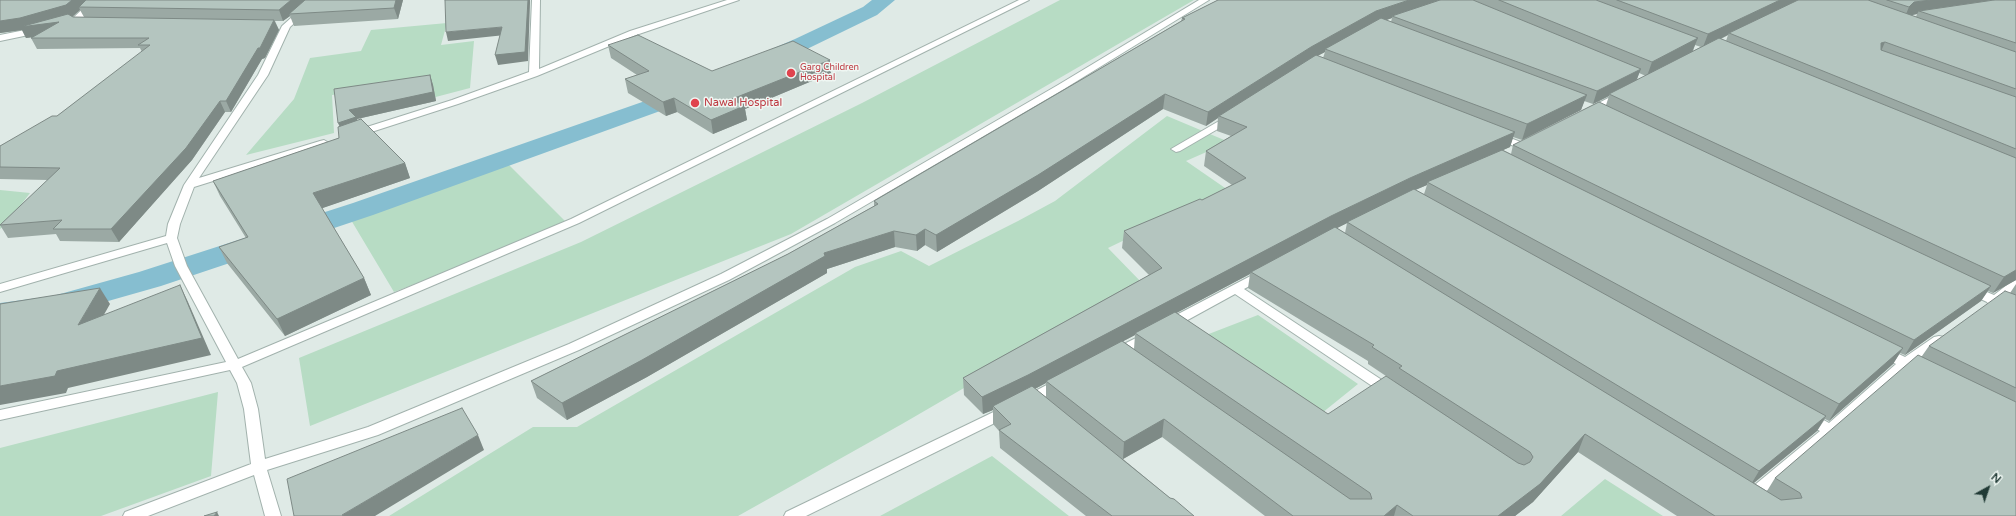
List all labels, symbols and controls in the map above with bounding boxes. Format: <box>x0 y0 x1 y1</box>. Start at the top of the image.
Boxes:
place label: Garg Children Hospital <box>800 63 859 84</box>
marker: Garg Children Hospital <box>785 67 797 79</box>
place label: Nawal Hospital <box>704 96 782 110</box>
marker: Nawal Hospital <box>689 97 701 109</box>
north arrow <box>1968 468 2008 508</box>
text: N <box>1988 471 2004 486</box>

